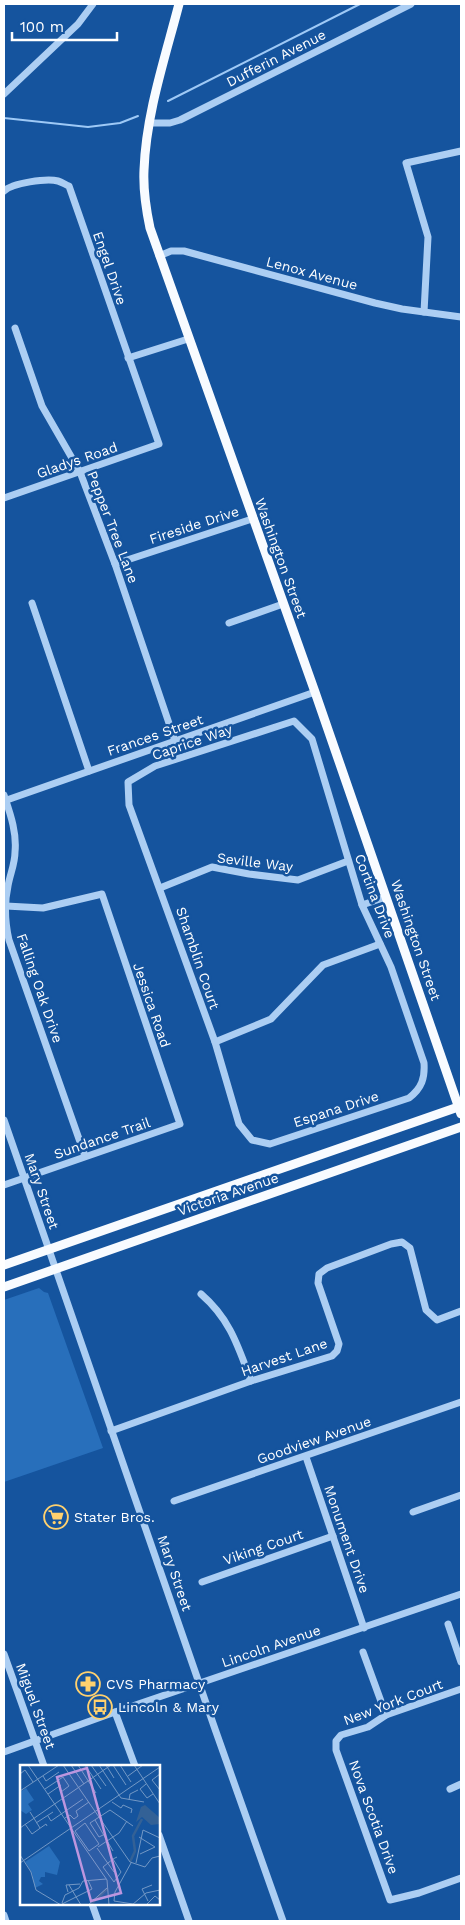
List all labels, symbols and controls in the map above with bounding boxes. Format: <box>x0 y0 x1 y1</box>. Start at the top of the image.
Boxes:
scale bar <box>12 10 118 42</box>
text: 100 m <box>20 18 64 36</box>
street label: Dufferin Avenue <box>224 26 328 90</box>
street label: Engel Drive <box>90 229 130 307</box>
street label: Lenox Avenue <box>265 253 359 293</box>
street label: Gladys Road <box>34 439 120 481</box>
street label: Pepper Tree Lane <box>84 469 142 585</box>
street label: Washington Street <box>252 496 310 620</box>
street label: Fireside Drive <box>147 503 241 547</box>
street label: Frances Street <box>105 711 205 759</box>
street label: Caprice Way <box>150 721 235 763</box>
street label: Seville Way <box>216 849 295 875</box>
street label: Cortina Drive <box>352 852 398 940</box>
street label: Washington Street <box>388 878 444 1003</box>
street label: Shamblin Court <box>173 905 223 1011</box>
street label: Falling Oak Drive <box>14 931 66 1045</box>
street label: Jessica Road <box>130 960 174 1050</box>
street label: Espana Drive <box>291 1088 381 1130</box>
street label: Sundance Trail <box>52 1114 153 1162</box>
street label: Mary Street <box>22 1151 63 1231</box>
street label: Victoria Avenue <box>175 1169 281 1219</box>
street label: Harvest Lane <box>239 1335 329 1379</box>
street label: Goodview Avenue <box>255 1413 373 1467</box>
street label: Monument Drive <box>321 1483 373 1595</box>
supermarket icon: Stater Bros. <box>43 1504 69 1530</box>
place label: Stater Bros. <box>74 1509 155 1525</box>
street label: Viking Court <box>221 1526 305 1568</box>
street label: Mary Street <box>155 1533 196 1613</box>
street label: Lincoln Avenue <box>219 1622 323 1670</box>
street label: Miguel Street <box>13 1661 59 1751</box>
pharmacy icon: CVS Pharmacy <box>75 1671 101 1697</box>
place label: CVS Pharmacy <box>106 1676 206 1692</box>
street label: New York Court <box>341 1676 445 1728</box>
bus stop icon: Lincoln & Mary <box>87 1694 113 1720</box>
place label: Lincoln & Mary <box>118 1699 220 1715</box>
street label: Nova Scotia Drive <box>346 1758 402 1876</box>
inset map <box>20 1765 160 1905</box>

